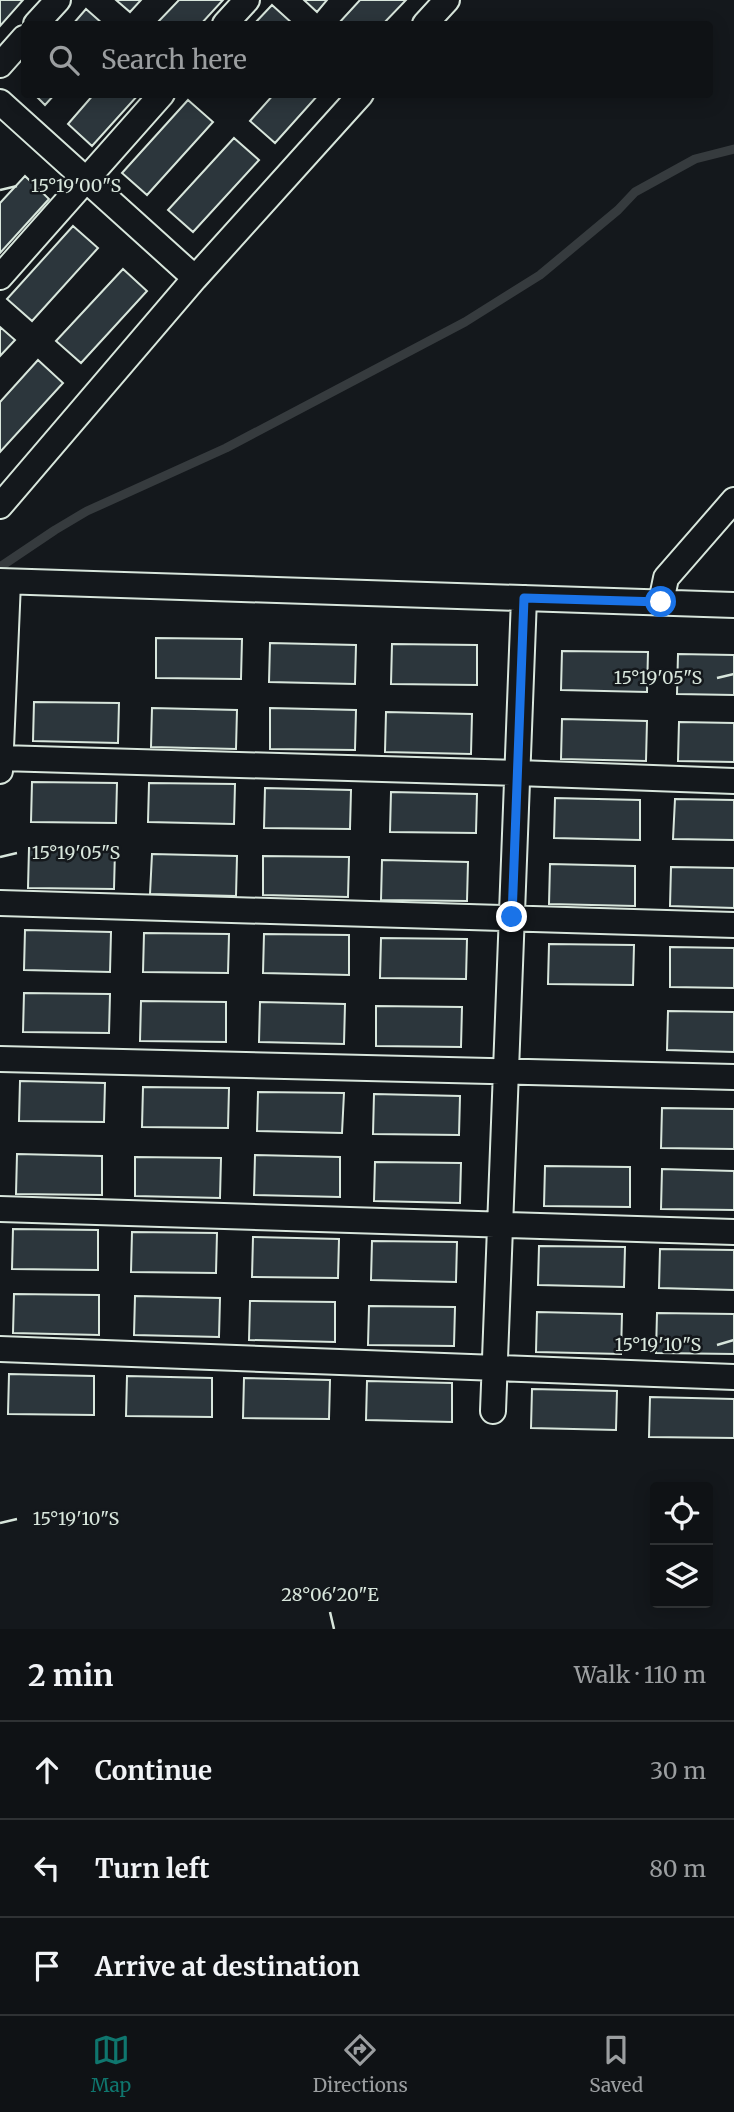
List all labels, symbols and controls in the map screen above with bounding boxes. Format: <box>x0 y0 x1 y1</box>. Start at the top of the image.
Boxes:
search box <box>21 21 713 98</box>
icon: search <box>45 41 83 79</box>
text: Search here <box>101 43 247 76</box>
text: 15°19'00"S <box>31 174 121 197</box>
route start <box>645 586 676 617</box>
text: 15°19'05"S <box>614 666 702 689</box>
text: 15°19'05"S <box>32 841 120 864</box>
route end <box>496 901 527 932</box>
text: 15°19'10"S <box>615 1333 701 1356</box>
map controls <box>650 1482 713 1608</box>
button: locate <box>650 1482 713 1545</box>
text: 15°19'10"S <box>33 1507 119 1530</box>
button: layers <box>650 1545 713 1608</box>
text: 28°06'20"E <box>281 1583 379 1606</box>
text: 2 min <box>28 1656 113 1694</box>
text: Walk · 110 m <box>574 1660 706 1689</box>
icon: ahead <box>28 1751 66 1789</box>
text: Continue <box>95 1754 212 1787</box>
text: 30 m <box>650 1756 706 1785</box>
icon: left <box>28 1849 66 1887</box>
text: Turn left <box>95 1852 209 1885</box>
text: 80 m <box>649 1854 706 1883</box>
icon: arrive <box>28 1947 66 1985</box>
text: Arrive at destination <box>95 1950 360 1983</box>
tab: Map <box>91 2031 131 2097</box>
tab: Directions <box>313 2031 408 2097</box>
tab: Saved <box>589 2031 643 2097</box>

